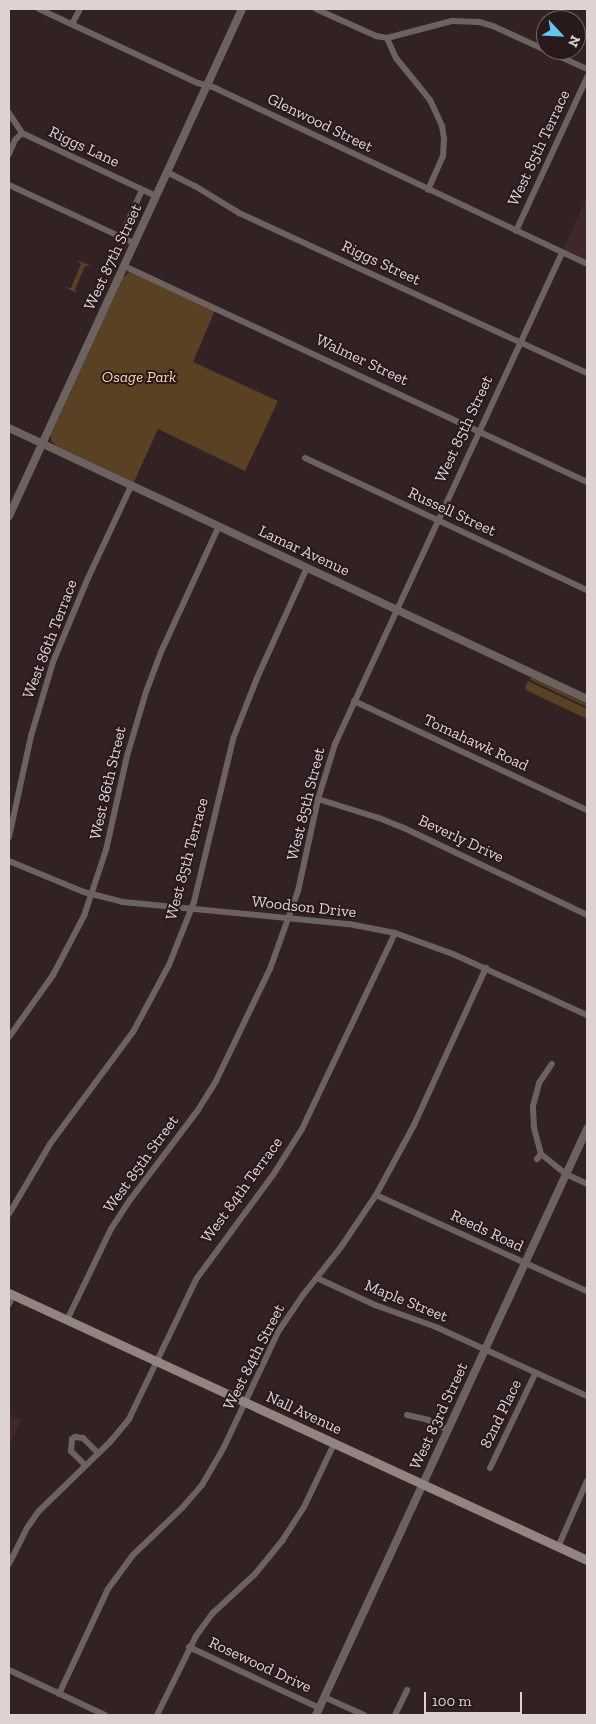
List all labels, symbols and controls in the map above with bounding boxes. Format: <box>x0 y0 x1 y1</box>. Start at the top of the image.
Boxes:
north arrow <box>536 10 586 60</box>
text: N <box>564 33 584 50</box>
street label: West 85th Terrace <box>504 87 574 209</box>
street label: Glenwood Street <box>264 89 376 157</box>
street label: Riggs Lane <box>46 122 122 172</box>
street label: West 87th Street <box>80 201 146 313</box>
street label: Riggs Street <box>339 236 423 290</box>
street label: Walmer Street <box>313 330 411 390</box>
park label: Osage Park <box>102 367 176 387</box>
street label: West 85th Street <box>431 372 497 486</box>
street label: Russell Street <box>405 483 499 541</box>
street label: Lamar Avenue <box>255 521 353 581</box>
street label: West 86th Terrace <box>18 577 82 701</box>
street label: Tomahawk Road <box>421 710 531 776</box>
street label: West 86th Street <box>86 724 130 842</box>
street label: West 85th Street <box>283 746 329 862</box>
street label: West 85th Terrace <box>161 796 213 922</box>
street label: Beverly Drive <box>415 811 507 867</box>
street label: Woodson Drive <box>251 892 357 922</box>
street label: West 85th Street <box>99 1112 183 1216</box>
street label: West 84th Terrace <box>197 1133 287 1247</box>
street label: Reeds Road <box>447 1206 527 1256</box>
street label: Maple Street <box>362 1276 450 1326</box>
street label: West 84th Street <box>219 1301 289 1413</box>
street label: West 83rd Street <box>406 1359 472 1473</box>
street label: 82nd Place <box>476 1376 526 1452</box>
street label: Nall Avenue <box>263 1387 345 1439</box>
street label: Rosewood Drive <box>206 1633 314 1697</box>
scale bar <box>426 1682 524 1714</box>
text: 100 m <box>432 1692 471 1710</box>

